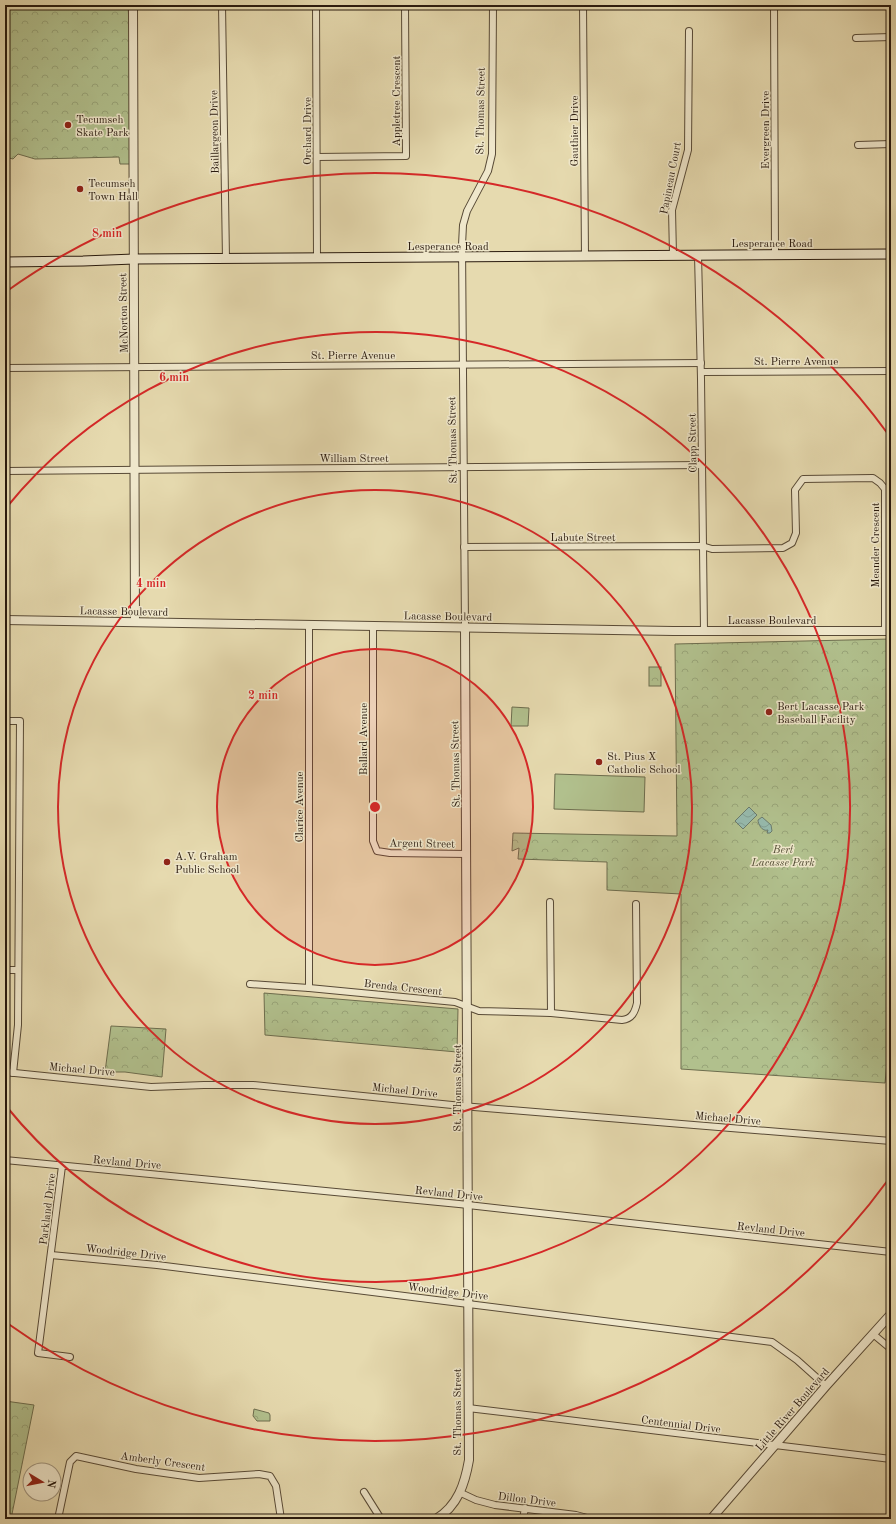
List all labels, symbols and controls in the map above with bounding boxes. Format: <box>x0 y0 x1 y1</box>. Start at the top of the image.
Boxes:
street label: Appletree Crescent <box>392 55 403 146</box>
street label: St. Thomas Street <box>475 67 488 155</box>
street label: Baillargeon Drive <box>209 90 222 174</box>
street label: Evergreen Drive <box>761 91 772 169</box>
street label: Gauthier Drive <box>570 95 581 167</box>
street label: Orchard Drive <box>303 97 314 165</box>
place label: Tecumseh Skate Park <box>76 115 129 139</box>
marker: Tecumseh Skate Park <box>63 120 73 130</box>
street label: Papineau Court <box>659 141 684 215</box>
place label: Tecumseh Town Hall <box>88 179 138 203</box>
marker: Tecumseh Town Hall <box>75 184 85 194</box>
text: 8 min <box>92 228 122 240</box>
street label: Lesperance Road <box>731 239 813 250</box>
street label: Lesperance Road <box>407 242 489 253</box>
street label: McNorton Street <box>118 273 131 353</box>
street label: St. Pierre Avenue <box>311 351 395 362</box>
street label: St. Pierre Avenue <box>754 357 838 368</box>
text: 6 min <box>159 372 189 384</box>
street label: St. Thomas Street <box>447 396 460 484</box>
street label: Clapp Street <box>687 413 700 473</box>
street label: William Street <box>319 454 389 465</box>
street label: Meander Crescent <box>871 502 882 588</box>
street label: Labute Street <box>550 533 616 544</box>
text: 4 min <box>136 578 166 590</box>
street label: Lacasse Boulevard <box>79 606 169 619</box>
street label: Lacasse Boulevard <box>403 611 493 624</box>
street label: Lacasse Boulevard <box>728 616 817 627</box>
text: 2 min <box>248 690 278 702</box>
place label: Bert Lacasse Park Baseball Facility <box>777 702 865 726</box>
street label: Ballard Avenue <box>359 703 370 775</box>
marker: Bert Lacasse Park Baseball Facility <box>764 707 774 717</box>
street label: St. Thomas Street <box>450 720 463 808</box>
place label: St. Pius X Catholic School <box>607 752 680 776</box>
marker: St. Pius X Catholic School <box>594 757 604 767</box>
street label: Clarice Avenue <box>295 771 306 843</box>
centre of rings <box>368 800 382 814</box>
street label: Argent Street <box>389 838 455 851</box>
park label: Bert Lacasse Park <box>750 845 815 869</box>
place label: A.V. Graham Public School <box>175 852 239 876</box>
marker: A.V. Graham Public School <box>162 857 172 867</box>
street label: Brenda Crescent <box>363 979 443 998</box>
street label: St. Thomas Street <box>453 1044 464 1132</box>
street label: Michael Drive <box>49 1062 115 1079</box>
street label: Michael Drive <box>371 1083 438 1100</box>
street label: Michael Drive <box>695 1111 761 1128</box>
street label: Revland Drive <box>92 1155 161 1172</box>
street label: Parkland Drive <box>39 1173 58 1246</box>
street label: Revland Drive <box>414 1185 483 1204</box>
street label: Revland Drive <box>736 1221 805 1240</box>
street label: Woodridge Drive <box>85 1244 167 1263</box>
street label: Woodridge Drive <box>407 1282 489 1303</box>
street label: Little River Boulevard <box>754 1366 832 1454</box>
street label: St. Thomas Street <box>453 1368 464 1456</box>
street label: Centennial Drive <box>640 1415 721 1436</box>
street label: Amberly Crescent <box>120 1451 206 1474</box>
north arrow <box>22 1462 62 1502</box>
text: N <box>44 1478 57 1489</box>
street label: Dillon Drive <box>497 1491 556 1510</box>

